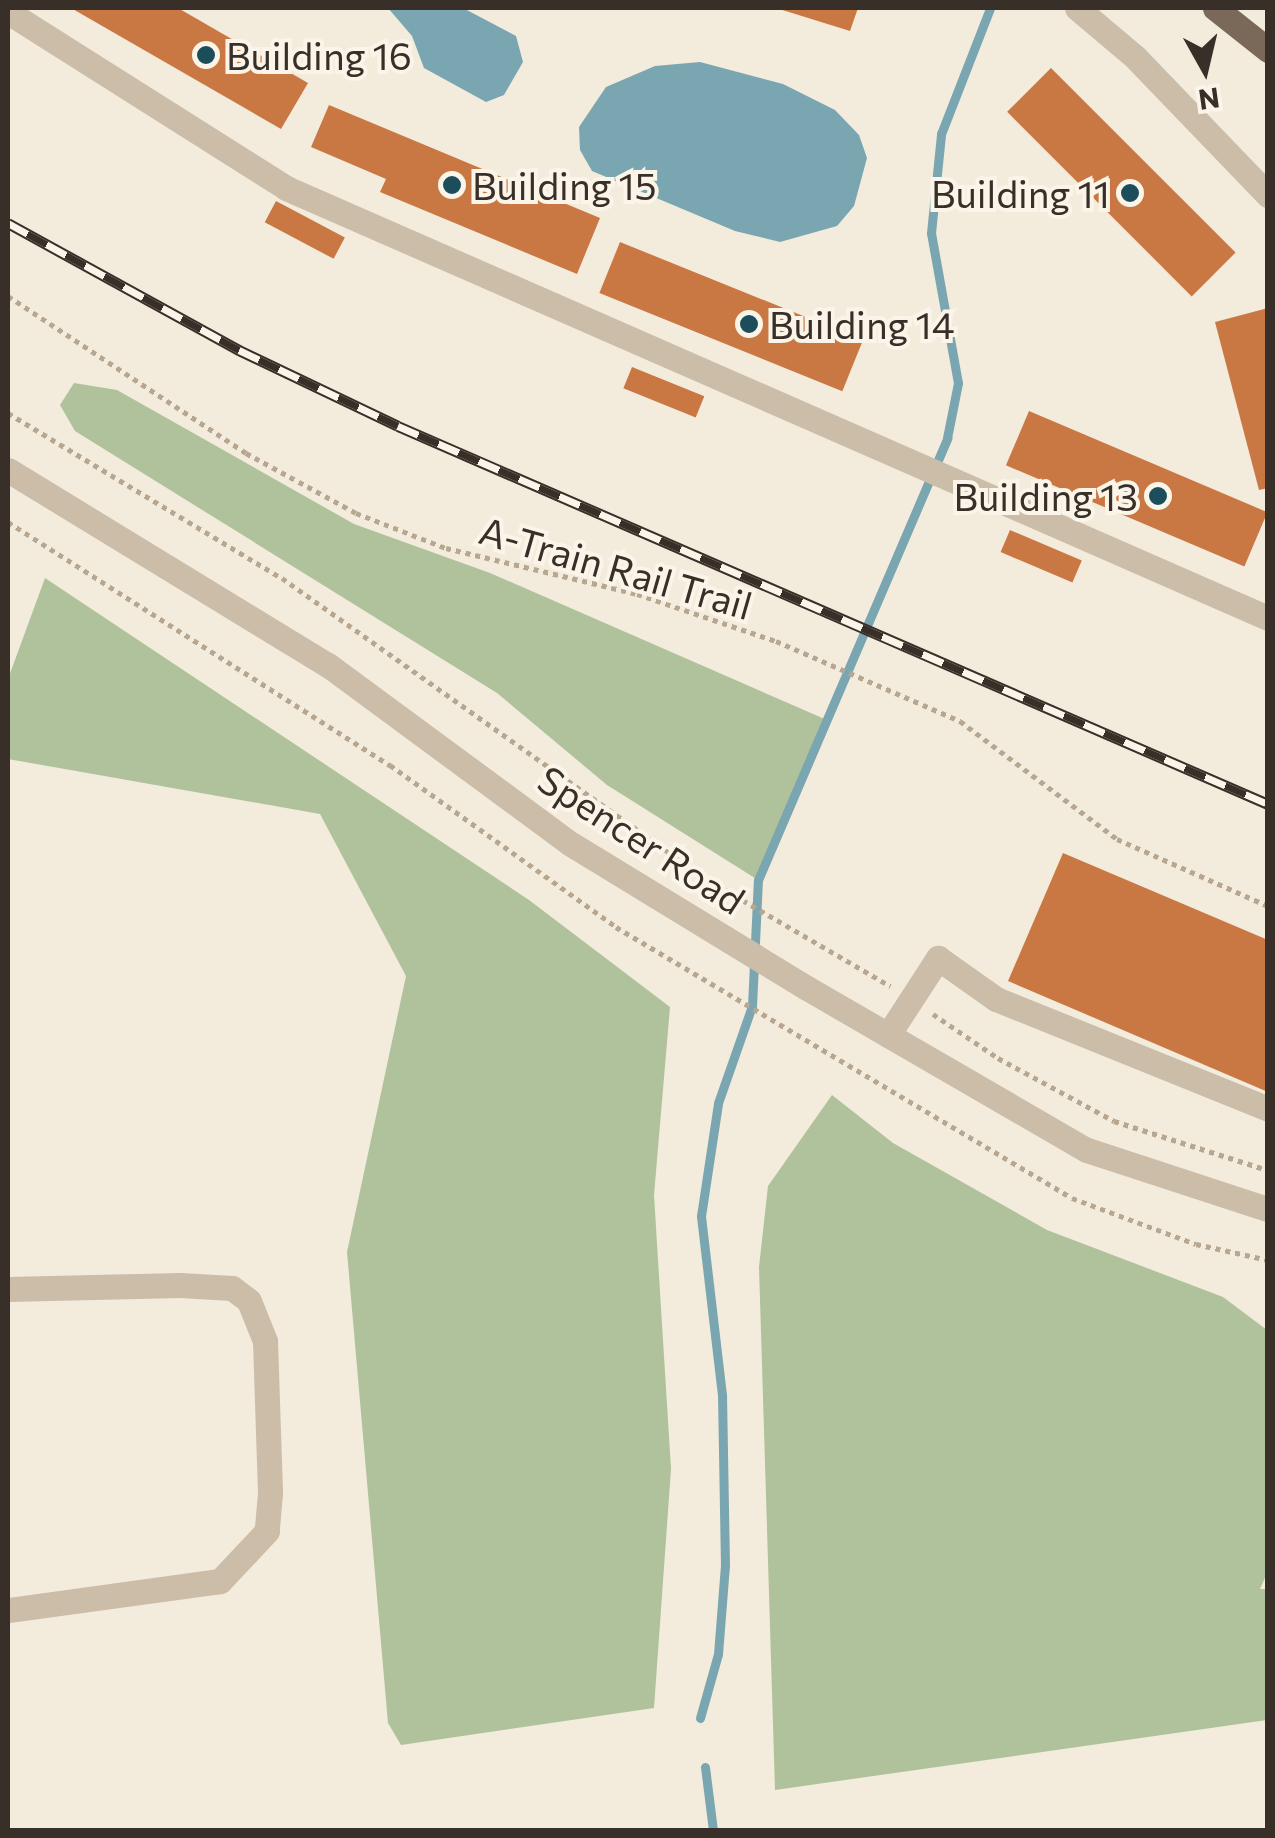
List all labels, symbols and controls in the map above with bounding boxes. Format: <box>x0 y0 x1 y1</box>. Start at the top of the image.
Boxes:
north arrow <box>1155 20 1255 120</box>
place label: Building 16 <box>226 32 412 78</box>
marker: Building 16 <box>195 44 217 66</box>
text: N <box>1196 81 1222 118</box>
place label: Building 15 <box>472 162 657 208</box>
place label: Building 11 <box>931 170 1110 216</box>
marker: Building 15 <box>441 174 463 196</box>
marker: Building 11 <box>1119 182 1141 204</box>
place label: Building 14 <box>769 301 955 347</box>
marker: Building 14 <box>738 313 760 335</box>
place label: Building 13 <box>954 473 1138 519</box>
marker: Building 13 <box>1147 485 1169 507</box>
street label: A-Train Rail Trail <box>475 506 757 628</box>
street label: Spencer Road <box>530 755 754 923</box>

